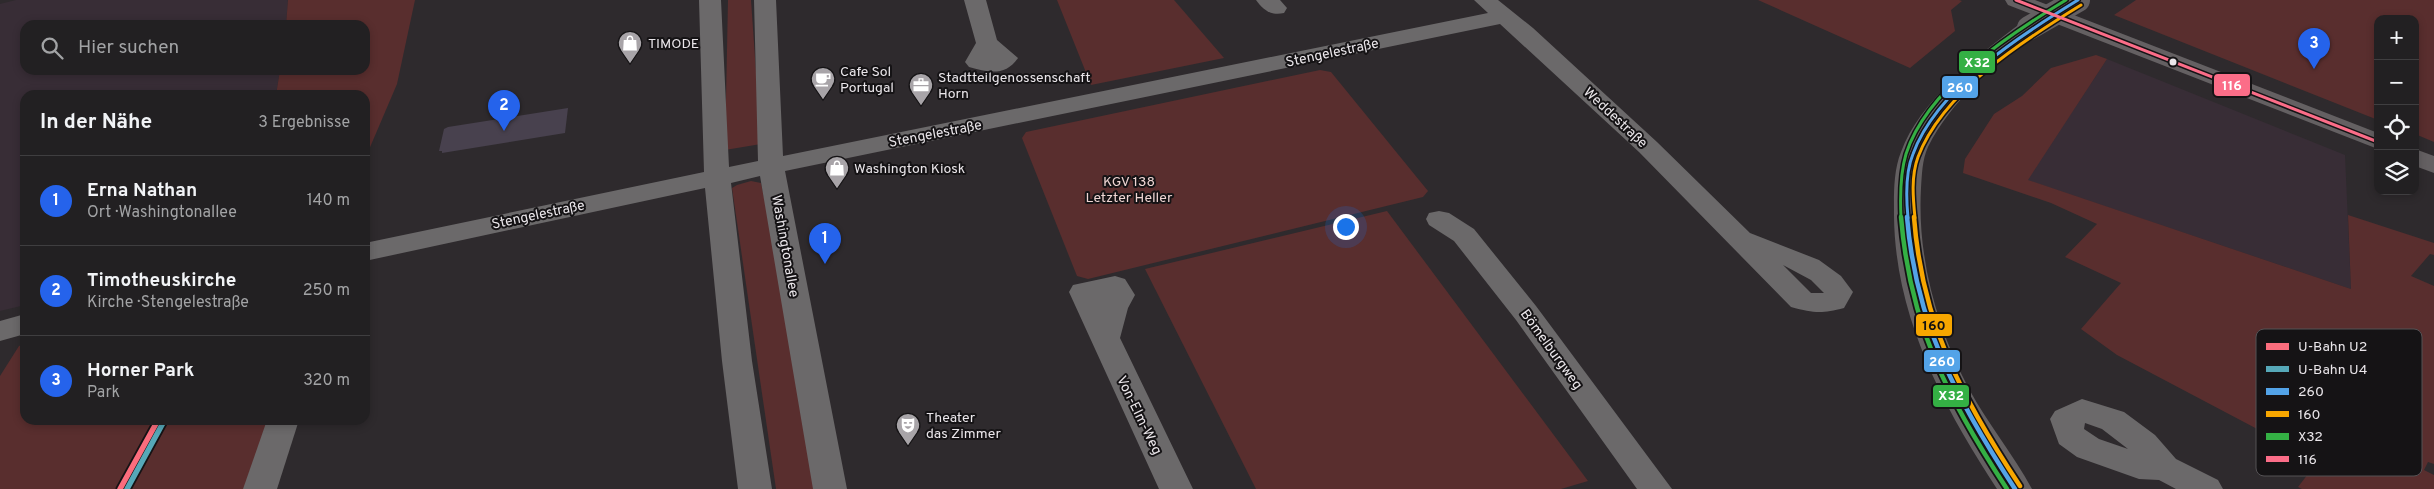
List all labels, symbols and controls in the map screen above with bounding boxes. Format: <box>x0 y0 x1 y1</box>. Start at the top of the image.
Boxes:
map controls <box>2374 15 2419 195</box>
button: + <box>2374 15 2419 60</box>
search box <box>20 20 370 75</box>
pin: 3 <box>2298 28 2330 69</box>
shop icon: TIMODE <box>617 30 643 64</box>
icon: search <box>38 34 66 62</box>
street label: Stengelestraße <box>1284 35 1380 72</box>
text: Hier suchen <box>78 36 179 60</box>
place label: TIMODE <box>648 36 699 53</box>
line badge: X32 <box>1958 50 1996 74</box>
text: X32 <box>1964 55 1990 72</box>
unlabelled marker <box>2168 57 2178 67</box>
button: − <box>2374 60 2419 105</box>
place label: Cafe Sol Portugal <box>840 64 894 97</box>
cafe icon: Cafe Sol Portugal <box>810 66 836 100</box>
place label: Stadtteilgenossenschaft Horn <box>938 70 1090 103</box>
office icon: Stadtteilgenossenschaft Horn <box>908 72 934 106</box>
line badge: 116 <box>2213 73 2251 97</box>
line badge: 260 <box>1941 75 1979 99</box>
text: 116 <box>2222 78 2242 95</box>
text: 260 <box>1947 80 1973 97</box>
street label: Weddestraße <box>1579 84 1651 152</box>
pin: 2 <box>488 90 520 131</box>
button: locate <box>2374 105 2419 150</box>
text: In der Nähe <box>40 109 152 136</box>
text: 3 Ergebnisse <box>258 113 350 133</box>
street label: Stengelestraße <box>887 117 983 152</box>
button: layers <box>2374 150 2419 195</box>
shop icon: Washington Kiosk <box>824 155 850 189</box>
place label: Washington Kiosk <box>854 161 965 178</box>
park label: KGV 138 Letzter Heller <box>1086 174 1173 207</box>
text: Erna Nathan <box>87 179 197 203</box>
text: 1 <box>53 191 59 211</box>
text: 140 m <box>307 191 350 211</box>
street label: Washingtonallee <box>767 194 802 299</box>
street label: Stengelestraße <box>490 197 586 234</box>
text: Ort · Washingtonallee <box>87 203 237 223</box>
your location <box>1333 214 1359 240</box>
pin: 1 <box>809 223 841 264</box>
text: Timotheuskirche <box>87 269 236 293</box>
text: 2 <box>51 281 61 301</box>
text: 250 m <box>303 281 350 301</box>
text: Kirche · Stengelestraße <box>87 293 249 313</box>
street label: Bömelburgweg <box>1516 307 1586 393</box>
line badge: 160 <box>1915 313 1953 337</box>
text: 160 <box>1922 318 1946 335</box>
legend <box>2256 329 2422 476</box>
text: U-Bahn U2 <box>2298 339 2367 356</box>
line badge: 260 <box>1923 349 1961 373</box>
text: 260 <box>1929 354 1955 371</box>
text: Horner Park <box>87 359 194 383</box>
text: U-Bahn U4 <box>2298 362 2367 379</box>
text: 3 <box>51 371 61 391</box>
text: 320 m <box>303 371 350 391</box>
street label: Von-Elm-Weg <box>1112 374 1165 458</box>
text: Park <box>87 383 120 403</box>
line badge: X32 <box>1932 384 1970 408</box>
text: 260 <box>2298 384 2324 401</box>
text: X32 <box>1938 388 1964 405</box>
text: 160 <box>2298 407 2321 424</box>
place label: Theater das Zimmer <box>926 410 1002 443</box>
theatre icon: Theater das Zimmer <box>895 412 921 446</box>
text: X32 <box>2298 429 2323 446</box>
text: 116 <box>2298 452 2317 469</box>

